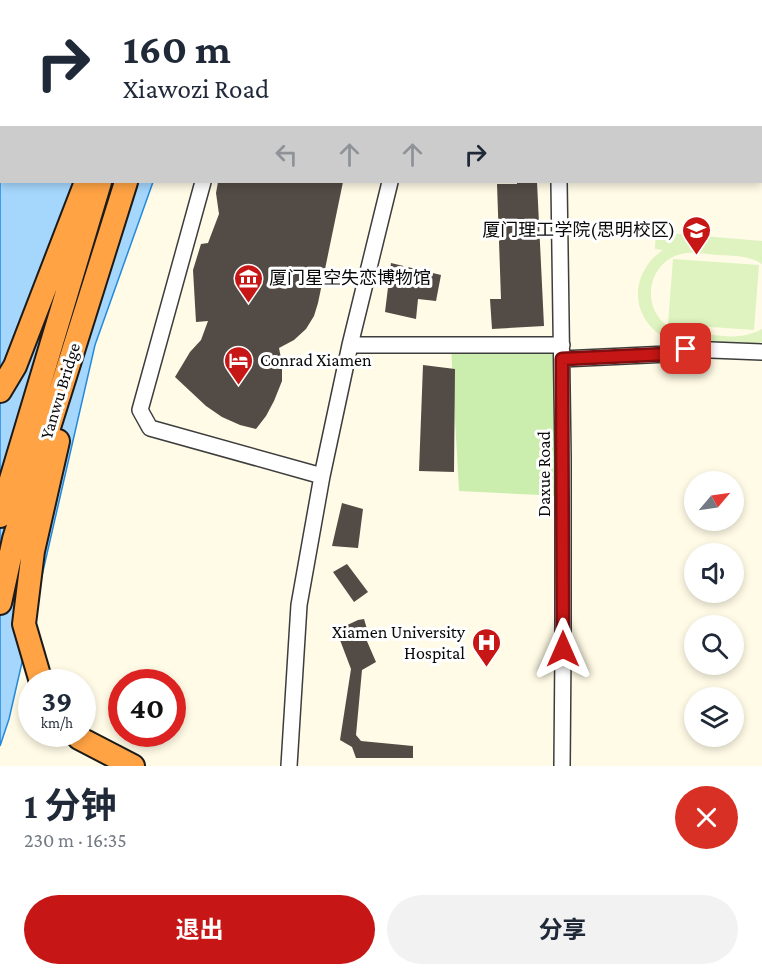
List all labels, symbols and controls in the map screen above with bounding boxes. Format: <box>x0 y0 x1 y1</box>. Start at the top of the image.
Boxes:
icon: right <box>24 24 102 102</box>
text: 160 m <box>123 25 231 72</box>
text: Xiawozi Road <box>123 74 269 104</box>
icon: left <box>270 138 303 171</box>
icon: ahead <box>333 138 366 171</box>
icon: ahead <box>396 138 429 171</box>
icon: right <box>459 138 492 171</box>
school or university icon: 厦门理工学院(思明校区) <box>680 214 712 256</box>
place label: 厦门理工学院(思明校区) <box>482 220 675 241</box>
museum icon: 厦门星空失恋博物馆 <box>232 262 264 304</box>
place label: 厦门星空失恋博物馆 <box>269 268 431 288</box>
pin <box>660 323 711 374</box>
icon: arrive <box>669 332 702 365</box>
street label: Yanwu Bridge <box>36 340 84 442</box>
hotel icon: Conrad Xiamen <box>223 344 255 386</box>
place label: Conrad Xiamen <box>260 350 372 370</box>
street label: Daxue Road <box>534 431 554 517</box>
north arrow <box>684 471 744 531</box>
map controls <box>684 471 744 747</box>
button: sound <box>684 543 744 603</box>
button: search <box>684 615 744 675</box>
position arrow <box>531 617 595 681</box>
place label: Xiamen University Hospital <box>332 622 466 663</box>
hospital icon: Xiamen University Hospital <box>470 626 502 668</box>
speed limit sign: 40 <box>108 669 186 747</box>
text: 39 <box>41 684 73 717</box>
button: layers <box>684 687 744 747</box>
text: km/h <box>41 715 73 731</box>
text: 1 分钟 <box>24 786 116 826</box>
button: close <box>675 786 738 849</box>
text: 230 m · 16:35 <box>24 829 127 851</box>
button: 退出 <box>24 895 375 964</box>
button: 分享 <box>387 895 738 964</box>

